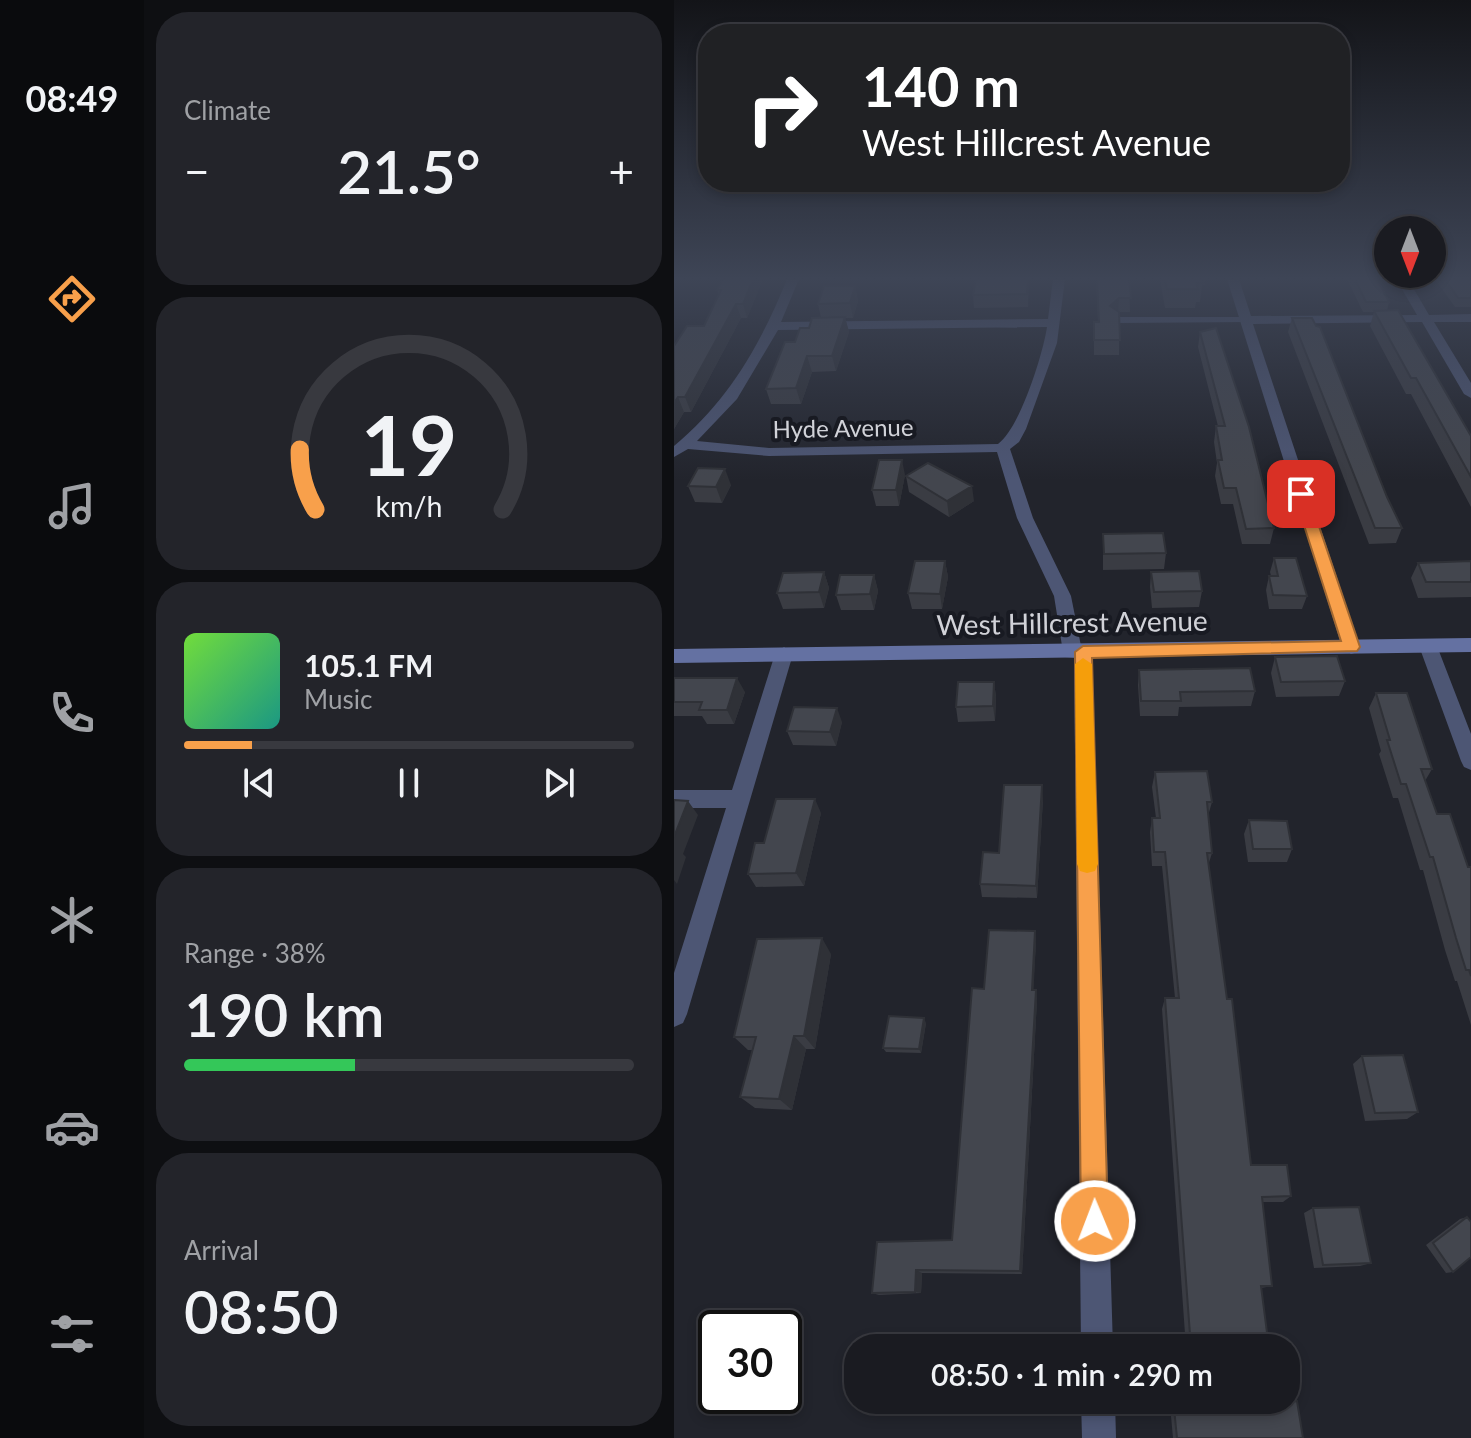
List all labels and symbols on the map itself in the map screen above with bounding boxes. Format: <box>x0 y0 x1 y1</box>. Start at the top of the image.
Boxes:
north arrow <box>1374 216 1446 288</box>
street label: Hyde Avenue <box>772 412 914 443</box>
pin <box>1267 460 1335 528</box>
street label: West Hillcrest Avenue <box>936 603 1208 641</box>
position arrow <box>1053 1179 1137 1263</box>
speed limit sign: 30 <box>698 1310 802 1414</box>

